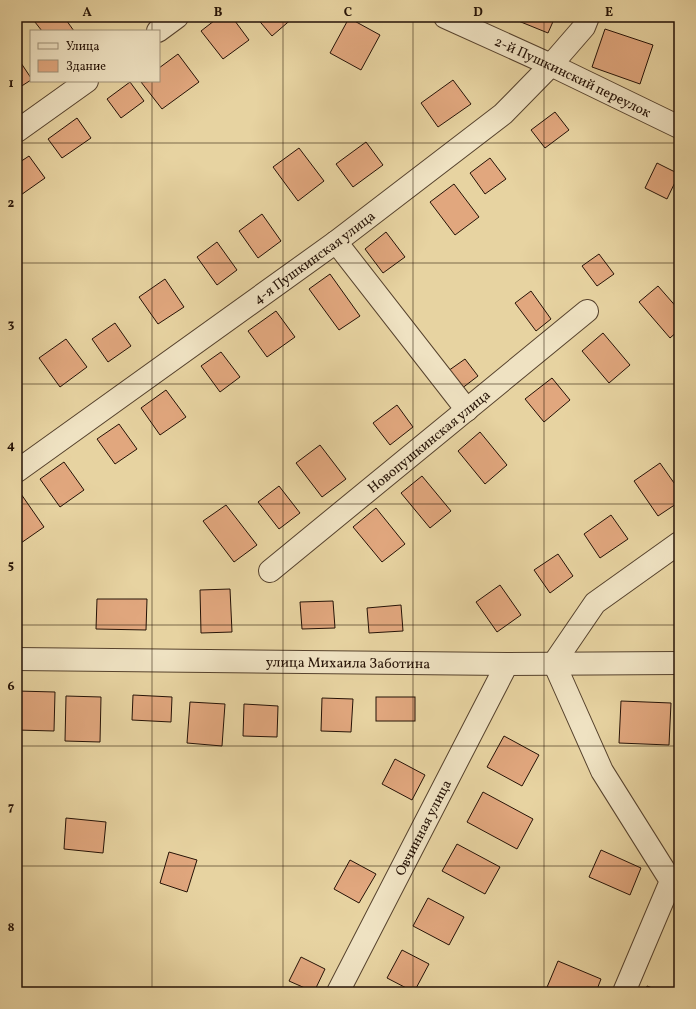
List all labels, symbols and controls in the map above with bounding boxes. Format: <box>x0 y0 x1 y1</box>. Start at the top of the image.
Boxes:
text: A <box>82 4 92 22</box>
text: B <box>214 4 223 22</box>
text: C <box>344 4 352 22</box>
text: D <box>473 4 483 22</box>
text: E <box>605 4 613 22</box>
legend <box>30 30 160 82</box>
street label: 2-й Пушкинский переулок <box>491 33 654 123</box>
text: Улица <box>66 39 99 55</box>
text: Здание <box>66 59 106 75</box>
text: 1 <box>8 75 14 93</box>
text: 2 <box>8 195 15 213</box>
street label: 4-я Пушкинская улица <box>250 207 380 309</box>
text: 3 <box>8 316 15 334</box>
street label: Новопушкинская улица <box>364 386 495 498</box>
text: 4 <box>7 437 15 455</box>
text: 5 <box>8 557 14 575</box>
street label: улица Михаила Заботина <box>266 654 430 674</box>
text: 6 <box>7 678 15 696</box>
street label: Овчинная улица <box>391 777 457 880</box>
text: 7 <box>8 799 14 817</box>
text: 8 <box>7 919 15 937</box>

